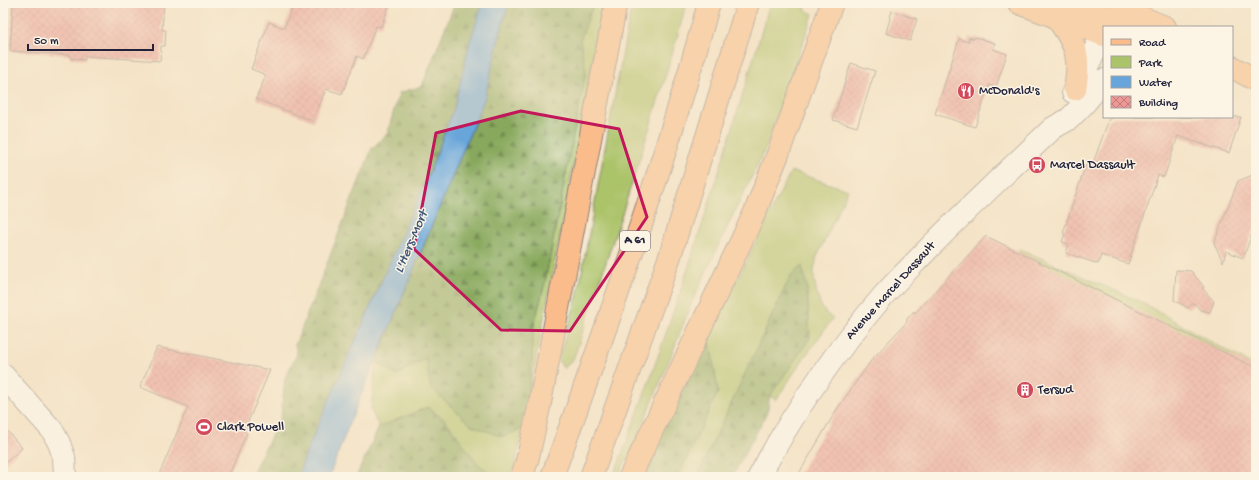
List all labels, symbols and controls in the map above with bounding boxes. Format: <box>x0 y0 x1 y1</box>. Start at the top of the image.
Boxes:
scale bar <box>28 26 153 52</box>
legend <box>1103 26 1233 118</box>
text: 50 m <box>34 35 59 49</box>
text: Road <box>1139 37 1166 51</box>
text: Park <box>1138 57 1164 71</box>
text: Water <box>1139 77 1173 91</box>
restaurant icon: McDonald's <box>956 81 976 101</box>
place label: McDonald's <box>979 84 1041 99</box>
text: Building <box>1138 97 1178 111</box>
bus stop icon: Marcel Dassault <box>1027 155 1047 175</box>
place label: Marcel Dassault <box>1050 158 1136 173</box>
water label: L'Hers-Mort <box>391 206 434 276</box>
road number: A 61 <box>620 231 650 251</box>
street label: Avenue Marcel Dassault <box>843 238 940 343</box>
building icon: Tersud <box>1015 380 1035 400</box>
place label: Tersud <box>1037 383 1074 398</box>
sports icon: Clark Powell <box>194 417 214 437</box>
place label: Clark Powell <box>217 420 284 435</box>

